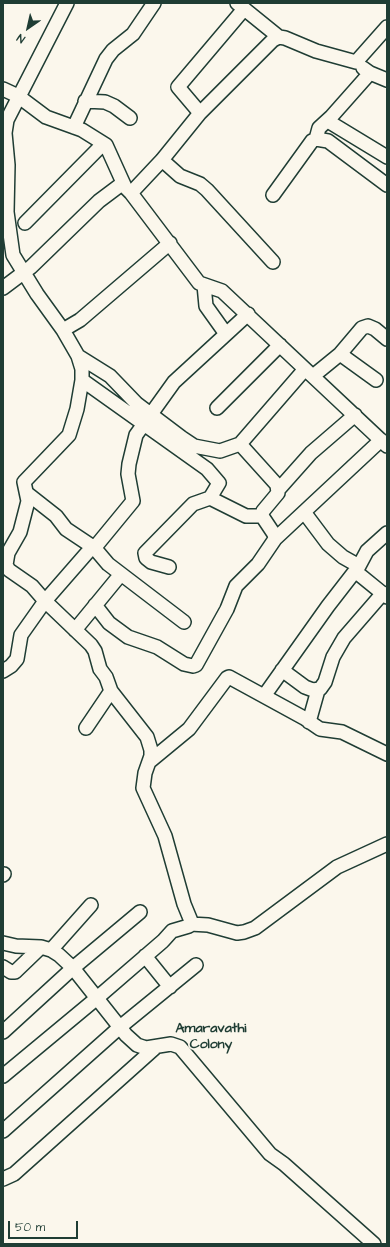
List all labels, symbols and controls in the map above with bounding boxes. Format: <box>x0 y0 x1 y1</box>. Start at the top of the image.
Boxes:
north arrow <box>8 8 48 48</box>
text: N <box>14 30 28 47</box>
district label: Amaravathi Colony <box>176 1021 246 1054</box>
scale bar <box>10 1213 80 1239</box>
text: 50 m <box>15 1219 45 1236</box>

